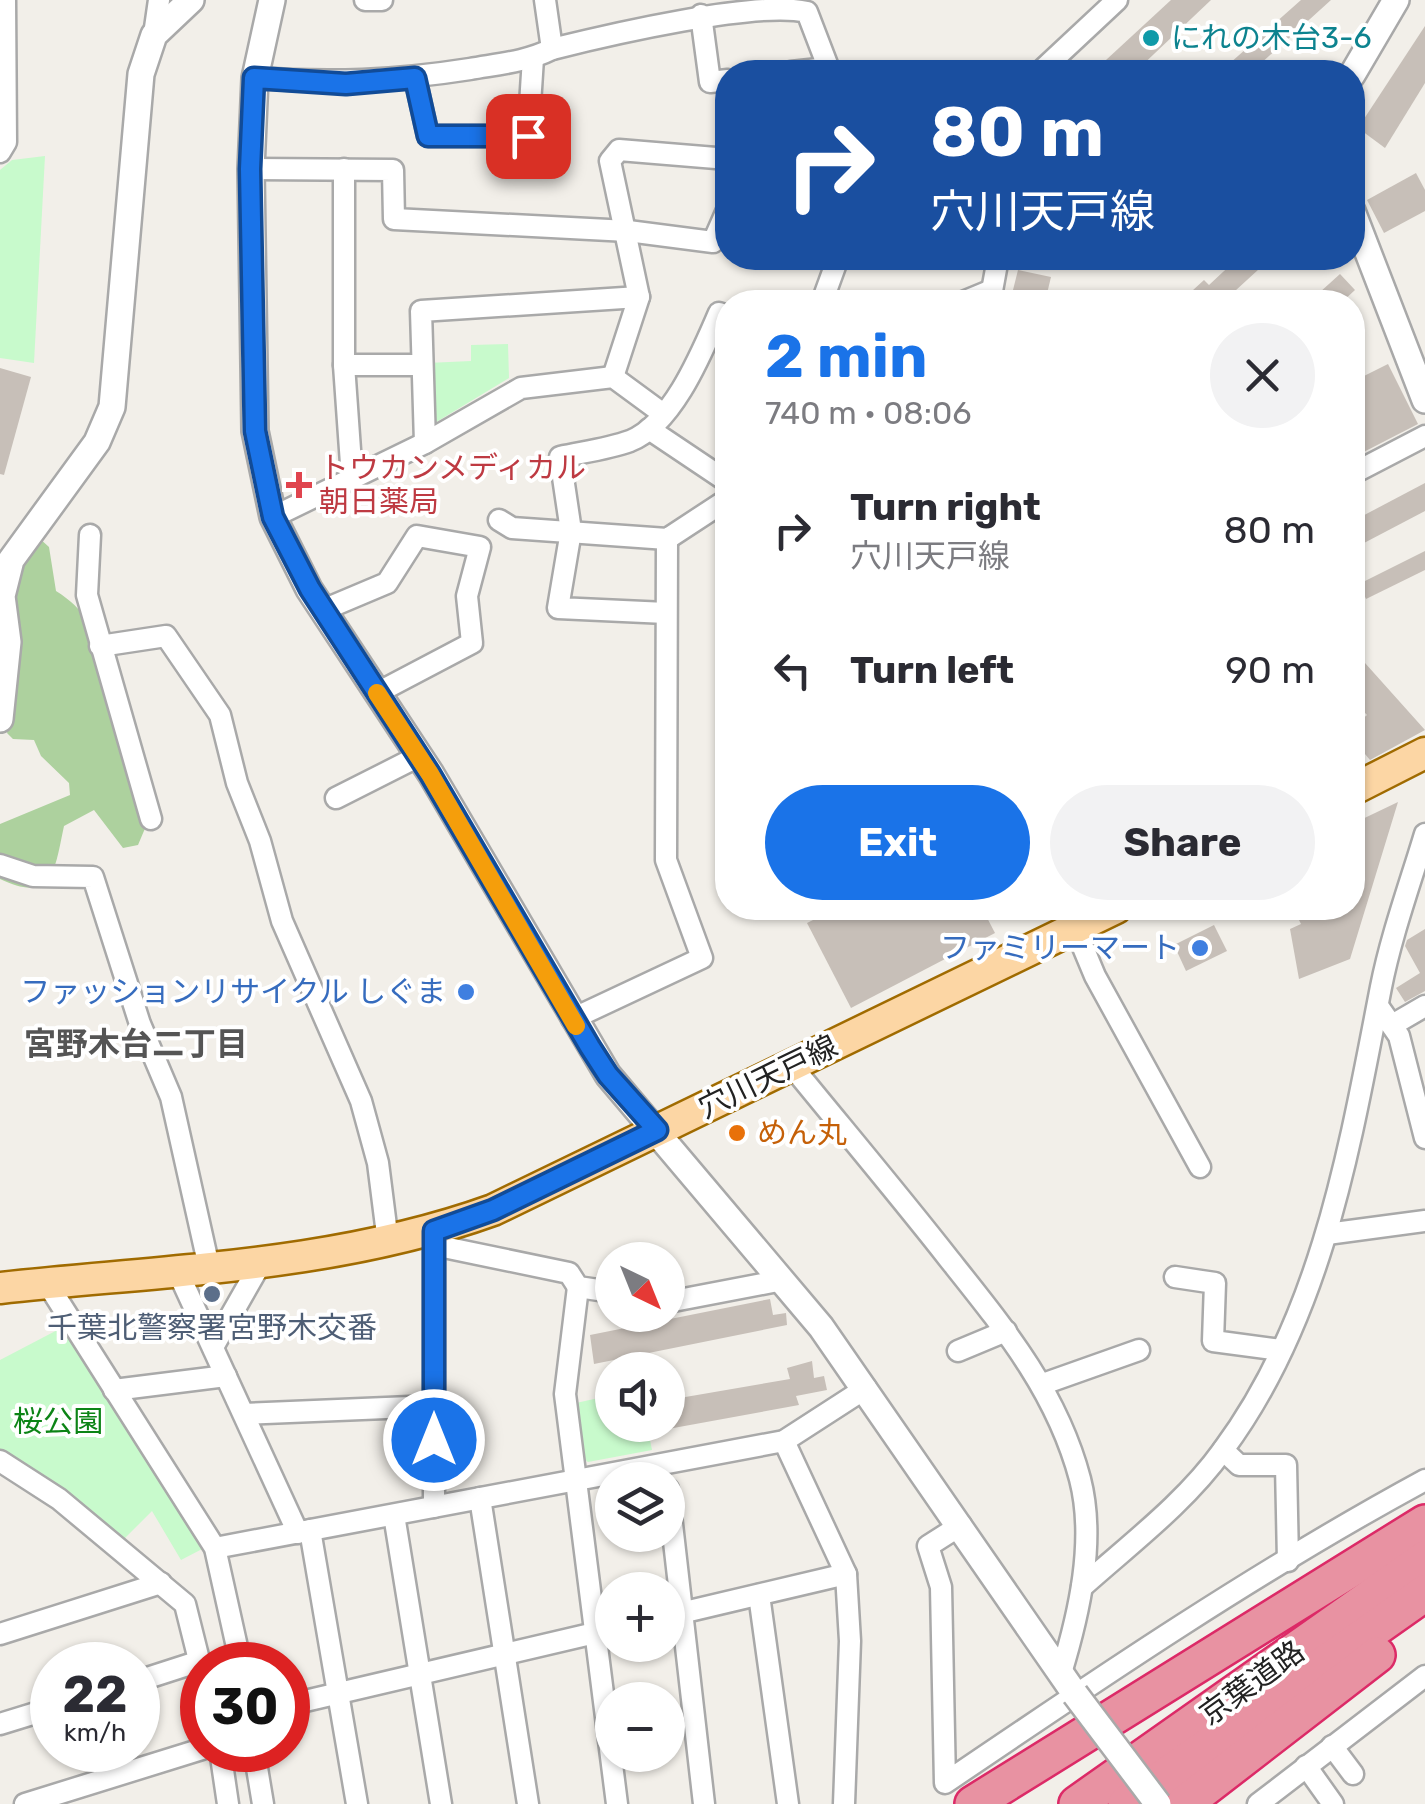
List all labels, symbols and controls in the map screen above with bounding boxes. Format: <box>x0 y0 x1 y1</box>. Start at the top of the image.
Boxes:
place label: にれの木台3-6 <box>1171 20 1372 56</box>
marker: にれの木台3-6 <box>1140 27 1162 49</box>
text: 80 m <box>930 91 1104 174</box>
pin <box>486 94 571 179</box>
icon: right <box>765 100 895 230</box>
icon: arrive <box>501 109 556 164</box>
text: 穴川天戸線 <box>930 185 1155 238</box>
text: 2 min <box>765 321 927 392</box>
button: close <box>1210 323 1315 428</box>
text: 740 m · 08:06 <box>765 394 972 432</box>
place label: トウカンメディカル 朝日薬局 <box>319 450 586 520</box>
marker: トウカンメディカル 朝日薬局 <box>288 474 310 496</box>
text: Turn right <box>850 484 1041 530</box>
icon: right <box>765 503 820 558</box>
text: 80 m <box>1224 507 1315 553</box>
text: 穴川天戸線 <box>850 537 1010 575</box>
icon: left <box>765 643 820 698</box>
text: Turn left <box>850 647 1014 693</box>
text: 90 m <box>1225 647 1315 693</box>
button: Exit <box>765 785 1030 900</box>
button: Share <box>1050 785 1315 900</box>
place label: ファミリーマート <box>940 930 1180 966</box>
marker: ファミリーマート <box>1189 937 1211 959</box>
place label: ファッションリサイクル しぐま <box>20 974 446 1010</box>
marker: ファッションリサイクル しぐま <box>455 981 477 1003</box>
district label: 宮野木台二丁目 <box>24 1025 248 1063</box>
street label: 穴川天戸線 <box>693 1028 843 1126</box>
place label: めん丸 <box>757 1115 847 1151</box>
marker: めん丸 <box>726 1122 748 1144</box>
north arrow <box>595 1242 685 1332</box>
map controls <box>595 1242 685 1772</box>
marker: 千葉北警察署宮野木交番 <box>201 1283 223 1305</box>
place label: 千葉北警察署宮野木交番 <box>47 1310 377 1346</box>
button: sound <box>595 1352 685 1442</box>
position arrow <box>382 1388 486 1492</box>
park label: 桜公園 <box>13 1404 103 1440</box>
button: layers <box>595 1462 685 1552</box>
button: + <box>595 1572 685 1662</box>
street label: 京葉道路 <box>1193 1633 1311 1733</box>
speed limit sign: 30 <box>180 1642 310 1772</box>
text: 22 <box>63 1665 128 1725</box>
button: − <box>595 1682 685 1772</box>
text: km/h <box>64 1718 126 1747</box>

